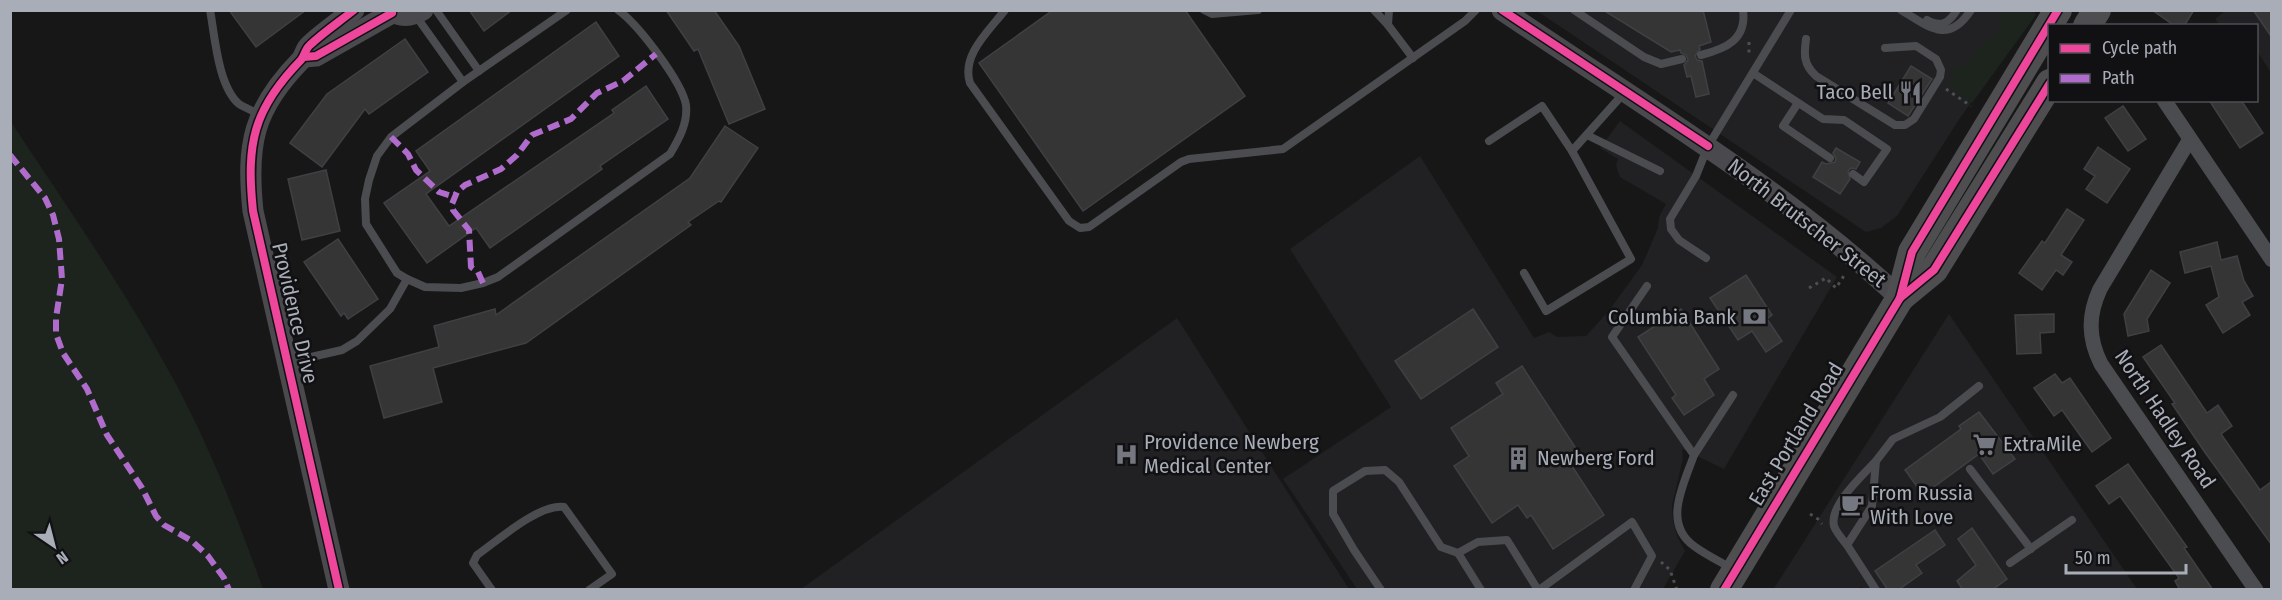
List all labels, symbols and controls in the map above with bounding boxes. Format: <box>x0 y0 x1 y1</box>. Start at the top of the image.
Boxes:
legend <box>2048 24 2258 102</box>
text: Cycle path <box>2102 37 2177 59</box>
text: Path <box>2102 67 2135 89</box>
place label: Taco Bell <box>1817 79 1893 105</box>
restaurant icon: Taco Bell <box>1898 79 1924 105</box>
street label: North Brutscher Street <box>1723 153 1892 293</box>
street label: Providence Drive <box>266 240 324 386</box>
place label: Columbia Bank <box>1608 304 1736 330</box>
bank icon: Columbia Bank <box>1741 304 1767 330</box>
street label: North Hadley Road <box>2109 345 2221 493</box>
street label: East Portland Road <box>1743 358 1849 510</box>
place label: Providence Newberg Medical Center <box>1144 429 1319 479</box>
supermarket icon: ExtraMile <box>1972 431 1998 457</box>
place label: ExtraMile <box>2003 431 2082 457</box>
hospital icon: Providence Newberg Medical Center <box>1113 441 1139 467</box>
building icon: Newberg Ford <box>1506 445 1532 471</box>
place label: Newberg Ford <box>1537 445 1655 471</box>
place label: From Russia With Love <box>1870 480 1973 530</box>
cafe icon: From Russia With Love <box>1839 492 1865 518</box>
north arrow <box>24 516 84 576</box>
scale bar <box>2066 537 2186 575</box>
text: N <box>53 547 72 568</box>
text: 50 m <box>2075 547 2111 569</box>

